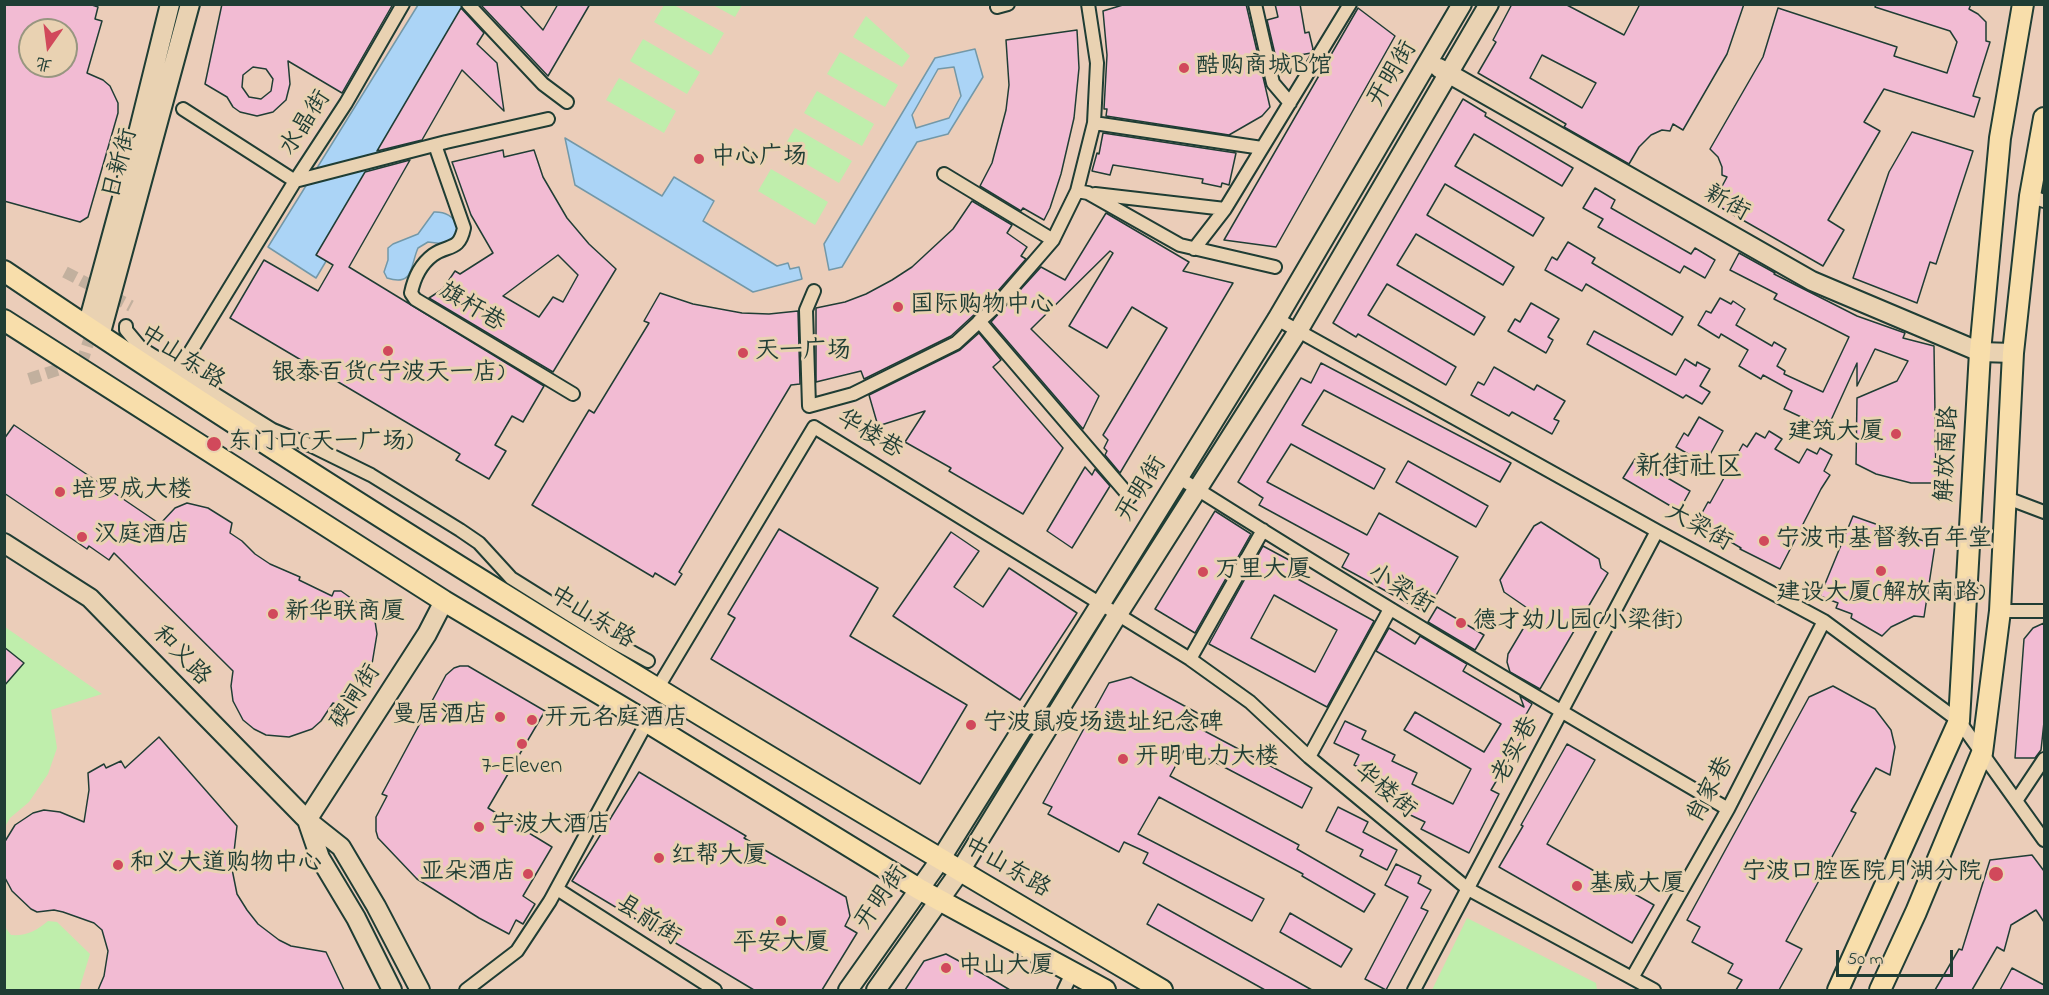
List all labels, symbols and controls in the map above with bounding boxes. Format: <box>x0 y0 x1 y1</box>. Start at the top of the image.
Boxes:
north arrow <box>18 18 78 78</box>
street label: 开明街 <box>1363 37 1425 113</box>
text: 北 <box>33 50 55 77</box>
place label: 酷购商城B馆 <box>1196 54 1332 82</box>
marker: 酷购商城B馆 <box>1177 61 1191 75</box>
street label: 水晶街 <box>275 86 339 162</box>
street label: 日新街 <box>99 125 145 203</box>
place label: 中心广场 <box>711 145 807 173</box>
marker: 中心广场 <box>692 152 706 166</box>
street label: 新街 <box>1698 181 1754 229</box>
street label: 旗杆巷 <box>433 278 509 340</box>
place label: 国际购物中心 <box>910 293 1054 321</box>
marker: 国际购物中心 <box>891 300 905 314</box>
street label: 中山东路 <box>133 321 229 397</box>
place label: 天一广场 <box>755 339 851 367</box>
marker: 银泰百货(宁波天一店) <box>381 344 395 358</box>
marker: 天一广场 <box>736 346 750 360</box>
place label: 银泰百货(宁波天一店) <box>271 361 505 389</box>
street label: 华楼巷 <box>831 405 907 467</box>
street label: 解放南路 <box>1932 405 1966 503</box>
place label: 建筑大厦 <box>1788 420 1884 448</box>
marker: 建筑大厦 <box>1889 427 1903 441</box>
place label: 东门口(天一广场) <box>228 430 413 458</box>
marker: 东门口(天一广场) <box>205 435 223 453</box>
street label: 开明街 <box>1112 452 1174 528</box>
district label: 新街社区 <box>1635 454 1743 486</box>
place label: 培罗成大楼 <box>72 478 192 506</box>
marker: 培罗成大楼 <box>53 485 67 499</box>
street label: 大梁街 <box>1660 499 1736 559</box>
place label: 汉庭酒店 <box>94 523 190 551</box>
place label: 宁波市基督教百年堂 <box>1776 527 1992 555</box>
marker: 汉庭酒店 <box>75 530 89 544</box>
marker: 宁波市基督教百年堂 <box>1757 534 1771 548</box>
place label: 万里大厦 <box>1215 558 1311 586</box>
street label: 小梁街 <box>1362 560 1438 622</box>
marker: 建设大厦(解放南路) <box>1874 564 1888 578</box>
marker: 万里大厦 <box>1196 565 1210 579</box>
street label: 中山东路 <box>543 581 639 657</box>
place label: 建设大厦(解放南路) <box>1776 581 1986 609</box>
place label: 新华联商厦 <box>285 600 405 628</box>
marker: 新华联商厦 <box>266 607 280 621</box>
place label: 德才幼儿园(小梁街) <box>1473 609 1682 637</box>
marker: 德才幼儿园(小梁街) <box>1454 616 1468 630</box>
street label: 和义路 <box>145 621 215 693</box>
street label: 碶闸街 <box>325 660 389 736</box>
place label: 曼居酒店 <box>392 703 488 731</box>
place label: 开元名庭酒店 <box>544 706 688 734</box>
marker: 曼居酒店 <box>493 710 507 724</box>
place label: 宁波鼠疫场遗址纪念碑 <box>983 711 1223 739</box>
street label: 老实巷 <box>1487 712 1547 790</box>
marker: 开元名庭酒店 <box>525 713 539 727</box>
marker: 宁波鼠疫场遗址纪念碑 <box>964 718 978 732</box>
marker: 7-Eleven <box>515 737 529 751</box>
place label: 开明电力大楼 <box>1135 745 1279 773</box>
marker: 开明电力大楼 <box>1116 752 1130 766</box>
street label: 肖家巷 <box>1682 752 1742 830</box>
place label: 7-Eleven <box>482 754 562 782</box>
street label: 华楼街 <box>1347 758 1421 826</box>
place label: 宁波大酒店 <box>491 813 611 841</box>
marker: 宁波大酒店 <box>472 820 486 834</box>
street label: 中山东路 <box>957 833 1055 905</box>
place label: 红帮大厦 <box>671 844 767 872</box>
place label: 和义大道购物中心 <box>130 851 322 879</box>
marker: 红帮大厦 <box>652 851 666 865</box>
marker: 和义大道购物中心 <box>111 858 125 872</box>
place label: 亚朵酒店 <box>420 860 516 888</box>
place label: 宁波口腔医院月湖分院 <box>1742 860 1982 888</box>
street label: 开明街 <box>851 861 915 937</box>
marker: 宁波口腔医院月湖分院 <box>1987 865 2005 883</box>
marker: 亚朵酒店 <box>521 867 535 881</box>
place label: 基威大厦 <box>1589 872 1685 900</box>
marker: 基威大厦 <box>1570 879 1584 893</box>
street label: 县前街 <box>609 890 685 954</box>
marker: 平安大厦 <box>774 914 788 928</box>
place label: 平安大厦 <box>733 931 829 959</box>
scale bar <box>1839 938 1956 976</box>
text: 50 m <box>1847 947 1884 973</box>
place label: 中山大厦 <box>958 954 1054 982</box>
marker: 中山大厦 <box>939 961 953 975</box>

